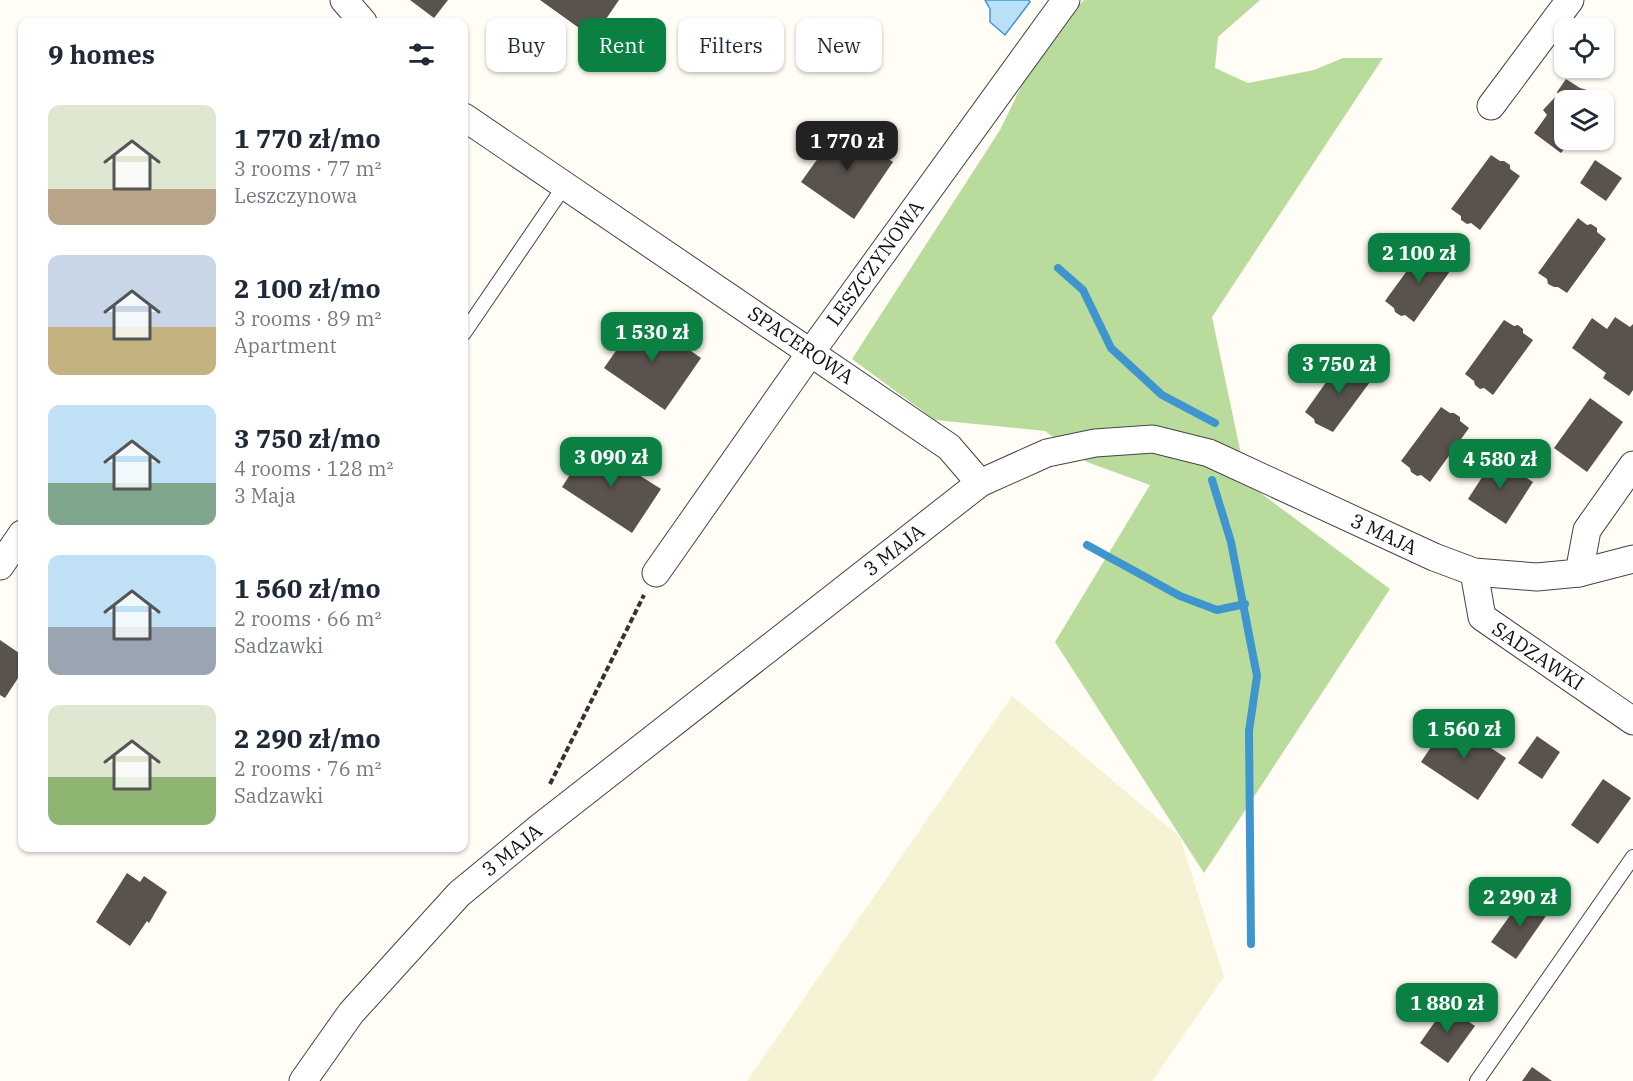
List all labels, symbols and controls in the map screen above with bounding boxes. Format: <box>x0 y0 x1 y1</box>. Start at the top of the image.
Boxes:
chip: Buy <box>486 18 566 72</box>
chip: Rent <box>578 18 666 72</box>
chip: Filters <box>678 18 784 72</box>
chip: New <box>796 18 882 72</box>
map controls <box>1554 18 1614 150</box>
button: locate <box>1554 18 1614 78</box>
text: 9 homes <box>48 37 155 71</box>
icon: filters <box>405 38 438 71</box>
button: layers <box>1554 90 1614 150</box>
text: 1 770 zł/mo <box>234 121 381 155</box>
pin: 1 770 zł <box>785 121 909 172</box>
text: 1 770 zł <box>810 127 884 154</box>
icon: home <box>96 129 168 201</box>
text: 3 rooms · 77 m² <box>234 155 381 182</box>
text: Leszczynowa <box>234 182 357 209</box>
street label: LESZCZYNOWA <box>820 194 929 331</box>
pin: 2 100 zł <box>1357 233 1481 284</box>
text: 2 100 zł <box>1382 239 1456 266</box>
text: 2 100 zł/mo <box>234 271 381 305</box>
icon: home <box>96 279 168 351</box>
street label: SPACEROWA <box>743 299 860 390</box>
text: 3 rooms · 89 m² <box>234 305 381 332</box>
pin: 1 530 zł <box>590 312 714 363</box>
text: 1 530 zł <box>615 318 689 345</box>
text: Apartment <box>234 332 337 359</box>
pin: 3 750 zł <box>1277 344 1401 395</box>
text: 3 750 zł <box>1302 350 1376 377</box>
text: 3 750 zł/mo <box>234 421 381 455</box>
icon: home <box>96 429 168 501</box>
pin: 3 090 zł <box>549 437 673 488</box>
pin: 4 580 zł <box>1438 439 1562 490</box>
text: 3 090 zł <box>574 443 648 470</box>
text: 4 580 zł <box>1463 445 1537 472</box>
text: 4 rooms · 128 m² <box>234 455 393 482</box>
text: 3 Maja <box>234 482 296 509</box>
street label: 3 MAJA <box>1347 506 1422 561</box>
street label: 3 MAJA <box>858 517 930 582</box>
text: 1 560 zł/mo <box>234 571 381 605</box>
icon: home <box>96 579 168 651</box>
text: 2 rooms · 66 m² <box>234 605 381 632</box>
street label: SADZAWKI <box>1487 615 1589 696</box>
text: Sadzawki <box>234 632 323 659</box>
pin: 1 560 zł <box>1402 709 1526 760</box>
text: 1 560 zł <box>1427 715 1501 742</box>
text: 2 290 zł/mo <box>234 721 381 755</box>
icon: home <box>96 729 168 801</box>
text: 2 rooms · 76 m² <box>234 755 381 782</box>
text: Sadzawki <box>234 782 323 809</box>
street label: 3 MAJA <box>476 817 548 882</box>
pin: 2 290 zł <box>1458 877 1582 928</box>
text: 2 290 zł <box>1483 883 1557 910</box>
pin: 1 880 zł <box>1385 983 1509 1034</box>
text: 1 880 zł <box>1410 989 1484 1016</box>

